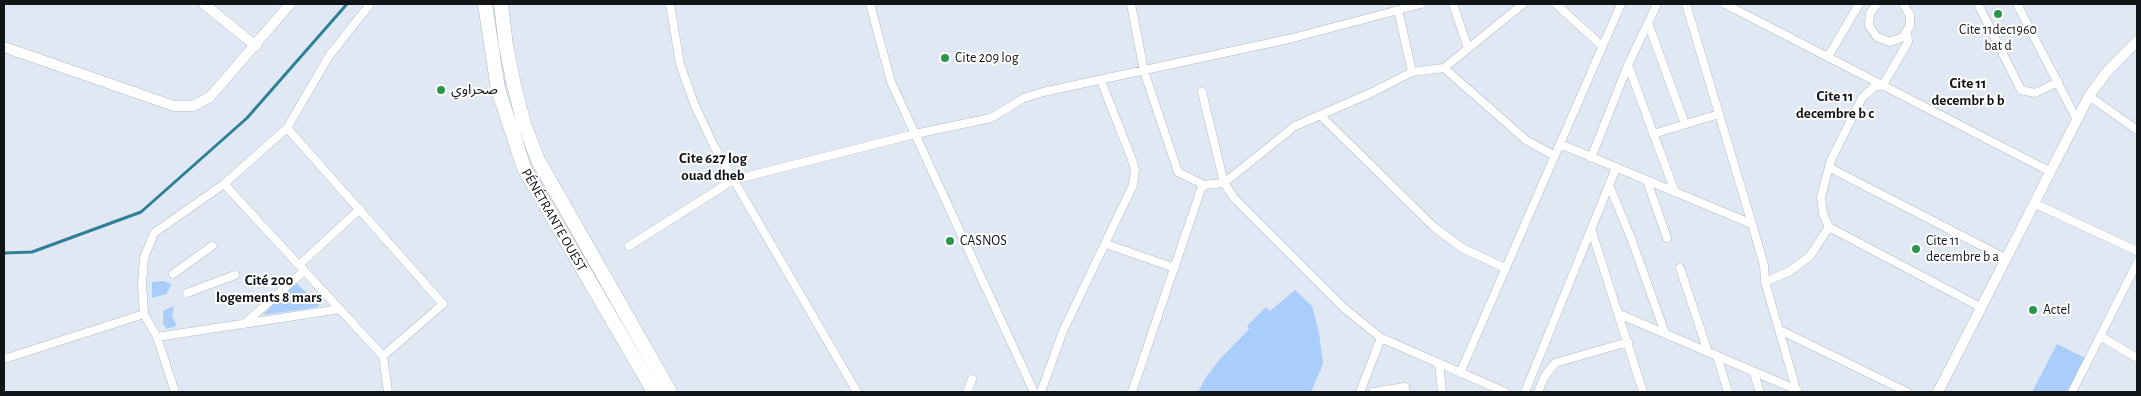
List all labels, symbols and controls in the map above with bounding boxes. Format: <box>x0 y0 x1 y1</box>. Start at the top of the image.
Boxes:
marker: Cite 11dec1960 bat d <box>1992 8 2004 20</box>
place label: Cite 11dec1960 bat d <box>1959 22 2037 54</box>
place label: Cite 209 log <box>955 50 1019 66</box>
marker: Cite 209 log <box>939 52 951 64</box>
district label: Cite 11 decembr b b <box>1931 74 2005 109</box>
place label: صحراوي <box>451 82 498 98</box>
marker: صحراوي <box>435 84 447 96</box>
district label: Cite 11 decembre b c <box>1796 87 1874 122</box>
district label: Cite 627 log ouad dheb <box>679 149 747 184</box>
street label: PÉNÉTRANTE OUEST <box>518 166 590 274</box>
place label: CASNOS <box>960 233 1007 249</box>
place label: Cite 11 decembre b a <box>1926 233 1999 266</box>
marker: CASNOS <box>944 235 956 247</box>
marker: Cite 11 decembre b a <box>1910 243 1922 255</box>
district label: Cité 200 logements 8 mars <box>216 271 322 306</box>
place label: Actel <box>2043 302 2070 318</box>
marker: Actel <box>2027 304 2039 316</box>

